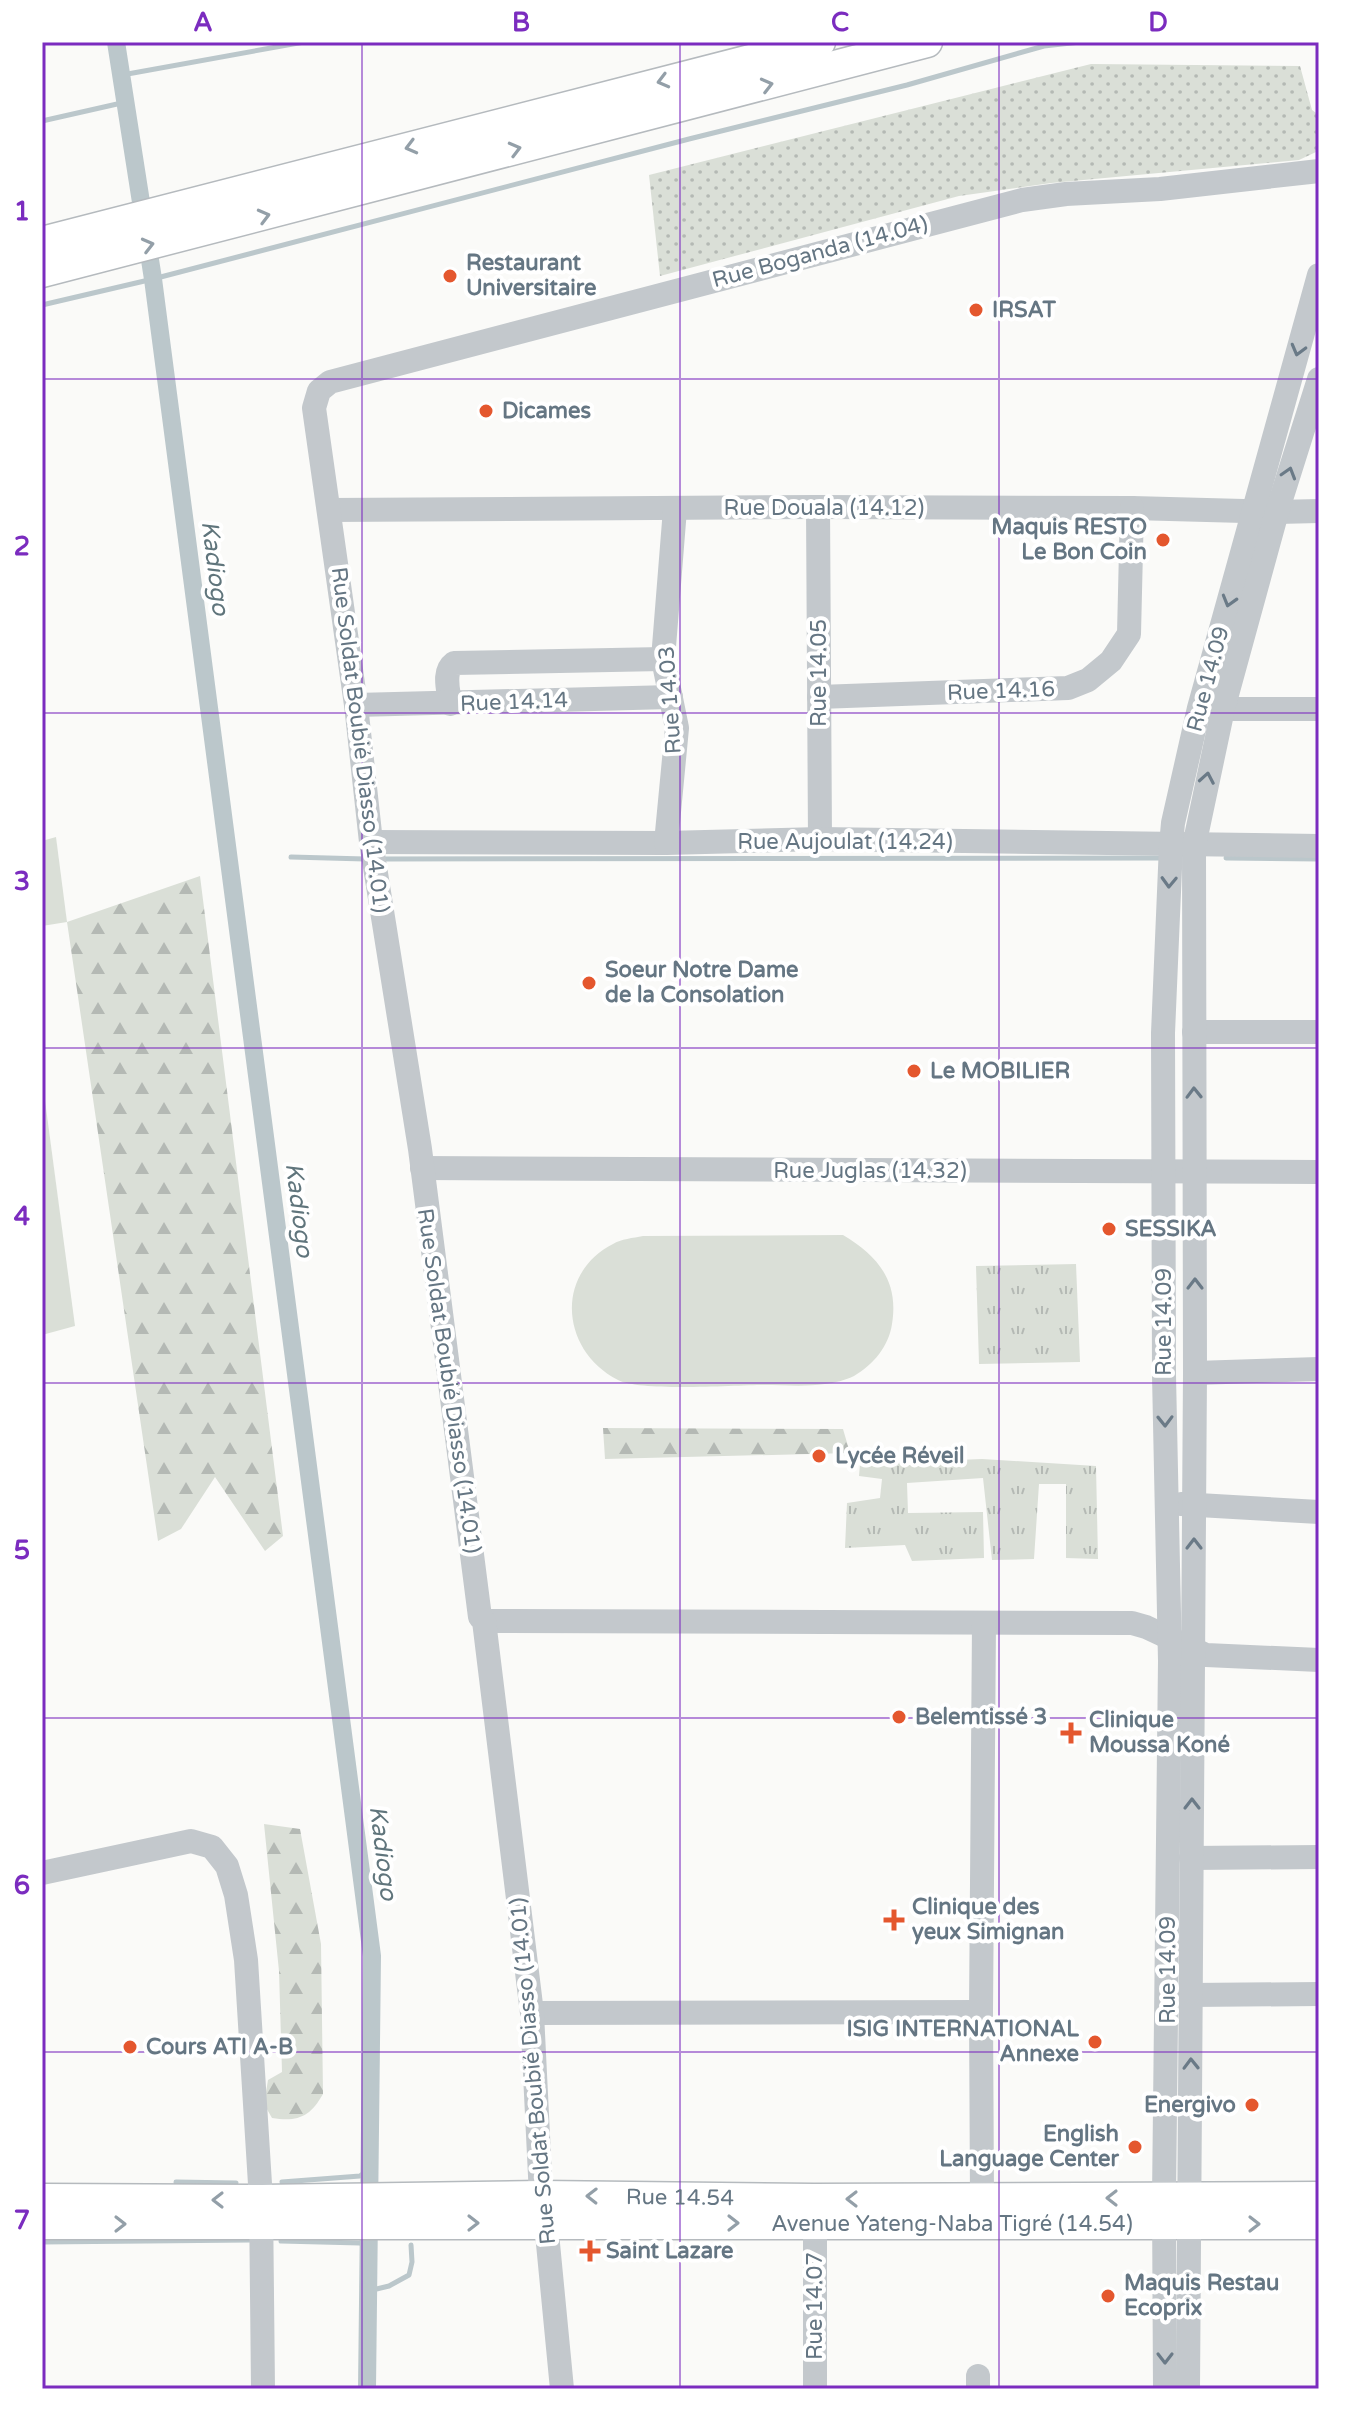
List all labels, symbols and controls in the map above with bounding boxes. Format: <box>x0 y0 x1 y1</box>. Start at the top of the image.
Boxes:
text: A <box>193 7 213 38</box>
text: B <box>512 7 530 38</box>
text: C <box>831 7 849 38</box>
text: D <box>1148 7 1168 38</box>
one-way arrow <box>657 72 670 89</box>
one-way arrow <box>760 77 774 94</box>
one-way arrow <box>405 137 419 154</box>
one-way arrow <box>508 142 522 159</box>
text: 1 <box>14 196 30 227</box>
one-way arrow <box>256 208 270 225</box>
street label: Rue Boganda (14.04) <box>709 211 931 293</box>
one-way arrow <box>140 238 154 255</box>
place label: Restaurant Universitaire <box>466 250 596 301</box>
marker: Restaurant Universitaire <box>441 267 459 285</box>
place label: IRSAT <box>992 297 1057 323</box>
marker: IRSAT <box>967 301 985 319</box>
one-way arrow <box>1291 343 1307 357</box>
place label: Dicames <box>502 398 592 424</box>
marker: Dicames <box>477 402 495 420</box>
one-way arrow <box>1280 467 1296 481</box>
street label: Rue Douala (14.12) <box>724 495 924 521</box>
place label: Maquis RESTO Le Bon Coin <box>991 514 1147 565</box>
water label: Kadiogo <box>195 519 235 618</box>
text: 2 <box>14 531 30 562</box>
marker: Maquis RESTO Le Bon Coin <box>1154 531 1172 549</box>
street label: Rue Soldat Boubié Diasso (14.01) <box>326 566 394 914</box>
one-way arrow <box>1222 593 1238 607</box>
street label: Rue 14.05 <box>806 619 832 727</box>
street label: Rue 14.09 <box>1181 623 1235 735</box>
street label: Rue 14.03 <box>653 645 687 755</box>
street label: Rue 14.16 <box>946 676 1056 706</box>
street label: Rue 14.14 <box>459 687 569 717</box>
one-way arrow <box>1198 772 1215 785</box>
street label: Rue Aujoulat (14.24) <box>737 829 953 855</box>
text: 3 <box>14 866 30 897</box>
one-way arrow <box>1161 876 1178 889</box>
place label: Soeur Notre Dame de la Consolation <box>605 957 799 1008</box>
marker: Soeur Notre Dame de la Consolation <box>580 974 598 992</box>
place label: Le MOBILIER <box>930 1058 1070 1084</box>
marker: Le MOBILIER <box>905 1062 923 1080</box>
one-way arrow <box>1186 1086 1203 1099</box>
street label: Rue Juglas (14.32) <box>773 1158 967 1184</box>
water label: Kadiogo <box>279 1161 319 1260</box>
text: 4 <box>14 1201 30 1232</box>
street label: Rue Soldat Boubié Diasso (14.01) <box>412 1207 486 1555</box>
place label: SESSIKA <box>1125 1216 1217 1242</box>
marker: SESSIKA <box>1100 1220 1118 1238</box>
street label: Rue 14.09 <box>1151 1268 1177 1376</box>
one-way arrow <box>1186 1277 1204 1290</box>
one-way arrow <box>1156 1415 1174 1428</box>
place label: Lycée Réveil <box>835 1443 965 1469</box>
marker: Lycée Réveil <box>810 1447 828 1465</box>
text: 5 <box>14 1535 30 1566</box>
one-way arrow <box>1185 1537 1203 1550</box>
place label: Belemtissé 3 <box>915 1704 1047 1730</box>
place label: Clinique Moussa Koné <box>1089 1707 1230 1758</box>
marker: Belemtissé 3 <box>890 1708 908 1726</box>
marker: Clinique Moussa Koné <box>1060 1722 1082 1744</box>
one-way arrow <box>1183 1797 1201 1810</box>
water label: Kadiogo <box>363 1804 403 1903</box>
text: 6 <box>14 1870 30 1901</box>
place label: Clinique des yeux Simignan <box>912 1894 1064 1945</box>
street label: Rue Soldat Boubié Diasso (14.01) <box>505 1896 561 2246</box>
marker: Clinique des yeux Simignan <box>883 1909 905 1931</box>
street label: Rue 14.09 <box>1155 1916 1181 2024</box>
place label: ISIG INTERNATIONAL Annexe <box>847 2016 1079 2067</box>
marker: ISIG INTERNATIONAL Annexe <box>1086 2033 1104 2051</box>
place label: Cours ATI A-B <box>146 2034 293 2060</box>
marker: Cours ATI A-B <box>121 2038 139 2056</box>
one-way arrow <box>1182 2057 1200 2070</box>
place label: Energivo <box>1144 2092 1236 2118</box>
marker: Energivo <box>1243 2096 1261 2114</box>
place label: English Language Center <box>939 2121 1120 2172</box>
marker: English Language Center <box>1126 2138 1144 2156</box>
street label: Rue 14.54 <box>626 2184 734 2211</box>
one-way arrow <box>585 2187 598 2205</box>
one-way arrow <box>1105 2189 1118 2207</box>
one-way arrow <box>845 2190 858 2208</box>
one-way arrow <box>211 2191 224 2209</box>
text: 7 <box>14 2205 30 2236</box>
street label: Avenue Yateng-Naba Tigré (14.54) <box>771 2211 1133 2237</box>
one-way arrow <box>467 2214 480 2232</box>
one-way arrow <box>727 2214 740 2232</box>
one-way arrow <box>114 2215 127 2233</box>
one-way arrow <box>1248 2215 1261 2233</box>
place label: Saint Lazare <box>606 2238 734 2264</box>
marker: Saint Lazare <box>581 2242 599 2260</box>
street label: Rue 14.07 <box>802 2252 828 2360</box>
place label: Maquis Restau Ecoprix <box>1124 2270 1279 2321</box>
marker: Maquis Restau Ecoprix <box>1099 2287 1117 2305</box>
one-way arrow <box>1156 2352 1174 2365</box>

